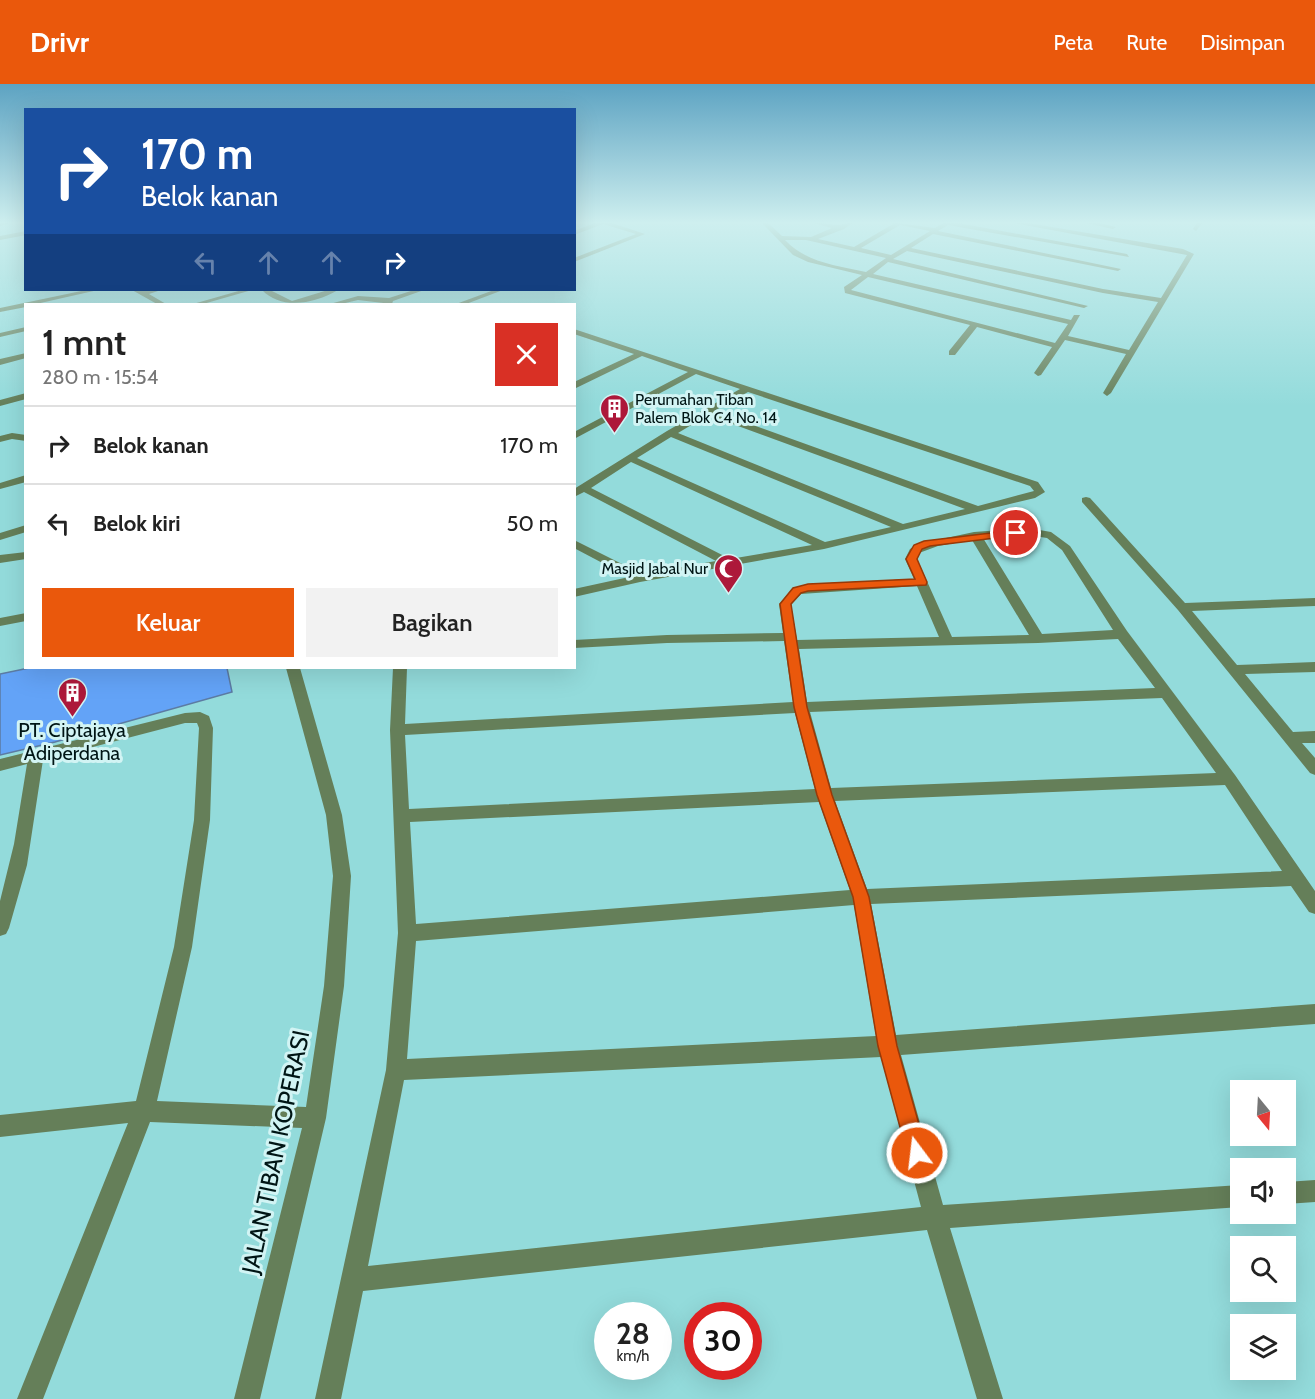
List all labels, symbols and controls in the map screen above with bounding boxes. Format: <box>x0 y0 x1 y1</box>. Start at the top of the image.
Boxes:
text: Drivr <box>30 25 89 59</box>
text: Peta <box>1054 30 1093 55</box>
text: Rute <box>1126 30 1167 55</box>
text: Disimpan <box>1200 30 1285 55</box>
text: 170 m <box>141 128 253 180</box>
icon: right <box>42 132 120 210</box>
text: Belok kanan <box>141 180 278 213</box>
icon: left <box>189 246 222 279</box>
icon: ahead <box>252 246 285 279</box>
icon: ahead <box>315 246 348 279</box>
icon: right <box>378 246 411 279</box>
text: 1 mnt <box>42 320 126 364</box>
button: close <box>495 323 558 386</box>
text: 280 m · 15:54 <box>42 365 158 389</box>
place label: Perumahan Tiban Palem Blok C4 No. 14 <box>635 390 777 427</box>
building icon: Perumahan Tiban Palem Blok C4 No. 14 <box>598 392 630 434</box>
icon: right <box>42 429 75 462</box>
text: Belok kanan <box>93 432 209 459</box>
text: 170 m <box>500 432 558 459</box>
icon: left <box>42 507 75 540</box>
pin <box>990 507 1041 558</box>
text: Belok kiri <box>93 510 180 537</box>
text: 50 m <box>506 510 558 537</box>
icon: arrive <box>999 516 1032 549</box>
mosque icon: Masjid Jabal Nur <box>713 552 745 594</box>
place label: Masjid Jabal Nur <box>601 559 709 578</box>
button: Keluar <box>42 588 294 657</box>
button: Bagikan <box>306 588 558 657</box>
building icon: PT. Ciptajaya Adiperdana <box>56 676 88 718</box>
place label: PT. Ciptajaya Adiperdana <box>18 718 126 765</box>
street label: JALAN TIBAN KOPERASI <box>235 1028 315 1277</box>
north arrow <box>1230 1080 1296 1146</box>
map controls <box>1230 1080 1296 1380</box>
position arrow <box>885 1121 949 1185</box>
button: sound <box>1230 1158 1296 1224</box>
button: search <box>1230 1236 1296 1302</box>
speed limit sign: 30 <box>684 1302 762 1380</box>
button: layers <box>1230 1314 1296 1380</box>
text: 28 <box>616 1315 650 1352</box>
text: km/h <box>617 1347 649 1365</box>

